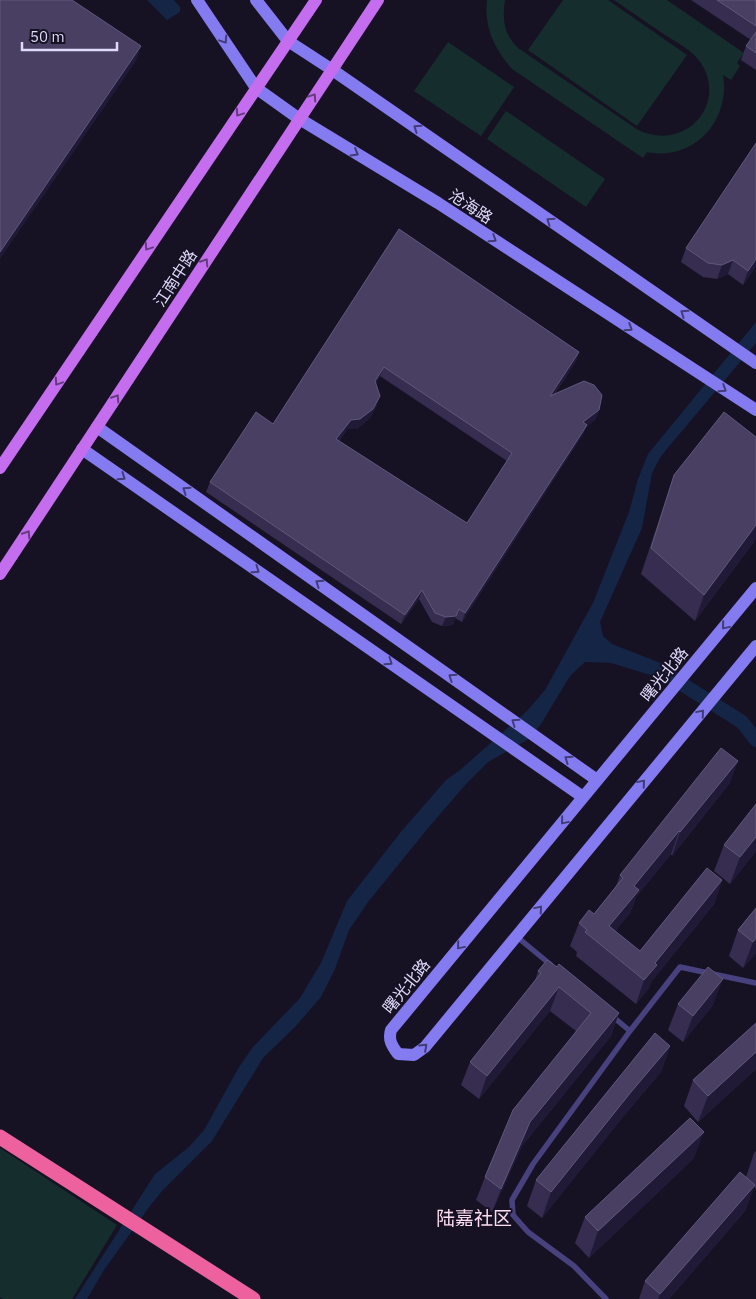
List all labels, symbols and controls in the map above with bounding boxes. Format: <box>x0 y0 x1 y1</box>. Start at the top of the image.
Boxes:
scale bar <box>22 20 118 52</box>
text: 50 m <box>30 27 65 46</box>
one-way arrow <box>218 35 227 44</box>
one-way arrow <box>307 93 316 102</box>
one-way arrow <box>236 107 245 116</box>
one-way arrow <box>413 125 422 134</box>
one-way arrow <box>349 146 358 156</box>
street label: 沧海路 <box>445 185 497 227</box>
one-way arrow <box>546 218 556 227</box>
one-way arrow <box>487 233 496 242</box>
one-way arrow <box>145 242 155 251</box>
street label: 江南中路 <box>149 246 201 310</box>
one-way arrow <box>198 258 208 267</box>
one-way arrow <box>680 310 690 319</box>
one-way arrow <box>624 321 633 331</box>
one-way arrow <box>55 376 64 386</box>
one-way arrow <box>717 382 726 392</box>
one-way arrow <box>109 394 119 403</box>
one-way arrow <box>116 471 126 480</box>
one-way arrow <box>182 487 192 496</box>
one-way arrow <box>20 530 30 539</box>
one-way arrow <box>250 564 259 573</box>
one-way arrow <box>315 580 325 589</box>
one-way arrow <box>722 620 731 629</box>
street label: 曙光北路 <box>636 643 692 705</box>
one-way arrow <box>383 656 393 665</box>
one-way arrow <box>448 674 458 683</box>
one-way arrow <box>695 710 703 719</box>
one-way arrow <box>511 719 521 728</box>
one-way arrow <box>564 756 574 765</box>
one-way arrow <box>637 780 646 789</box>
one-way arrow <box>561 815 569 824</box>
one-way arrow <box>533 906 541 915</box>
one-way arrow <box>457 941 466 950</box>
street label: 曙光北路 <box>378 955 434 1017</box>
one-way arrow <box>418 1044 427 1053</box>
district label: 陆嘉社区 <box>436 1206 512 1230</box>

